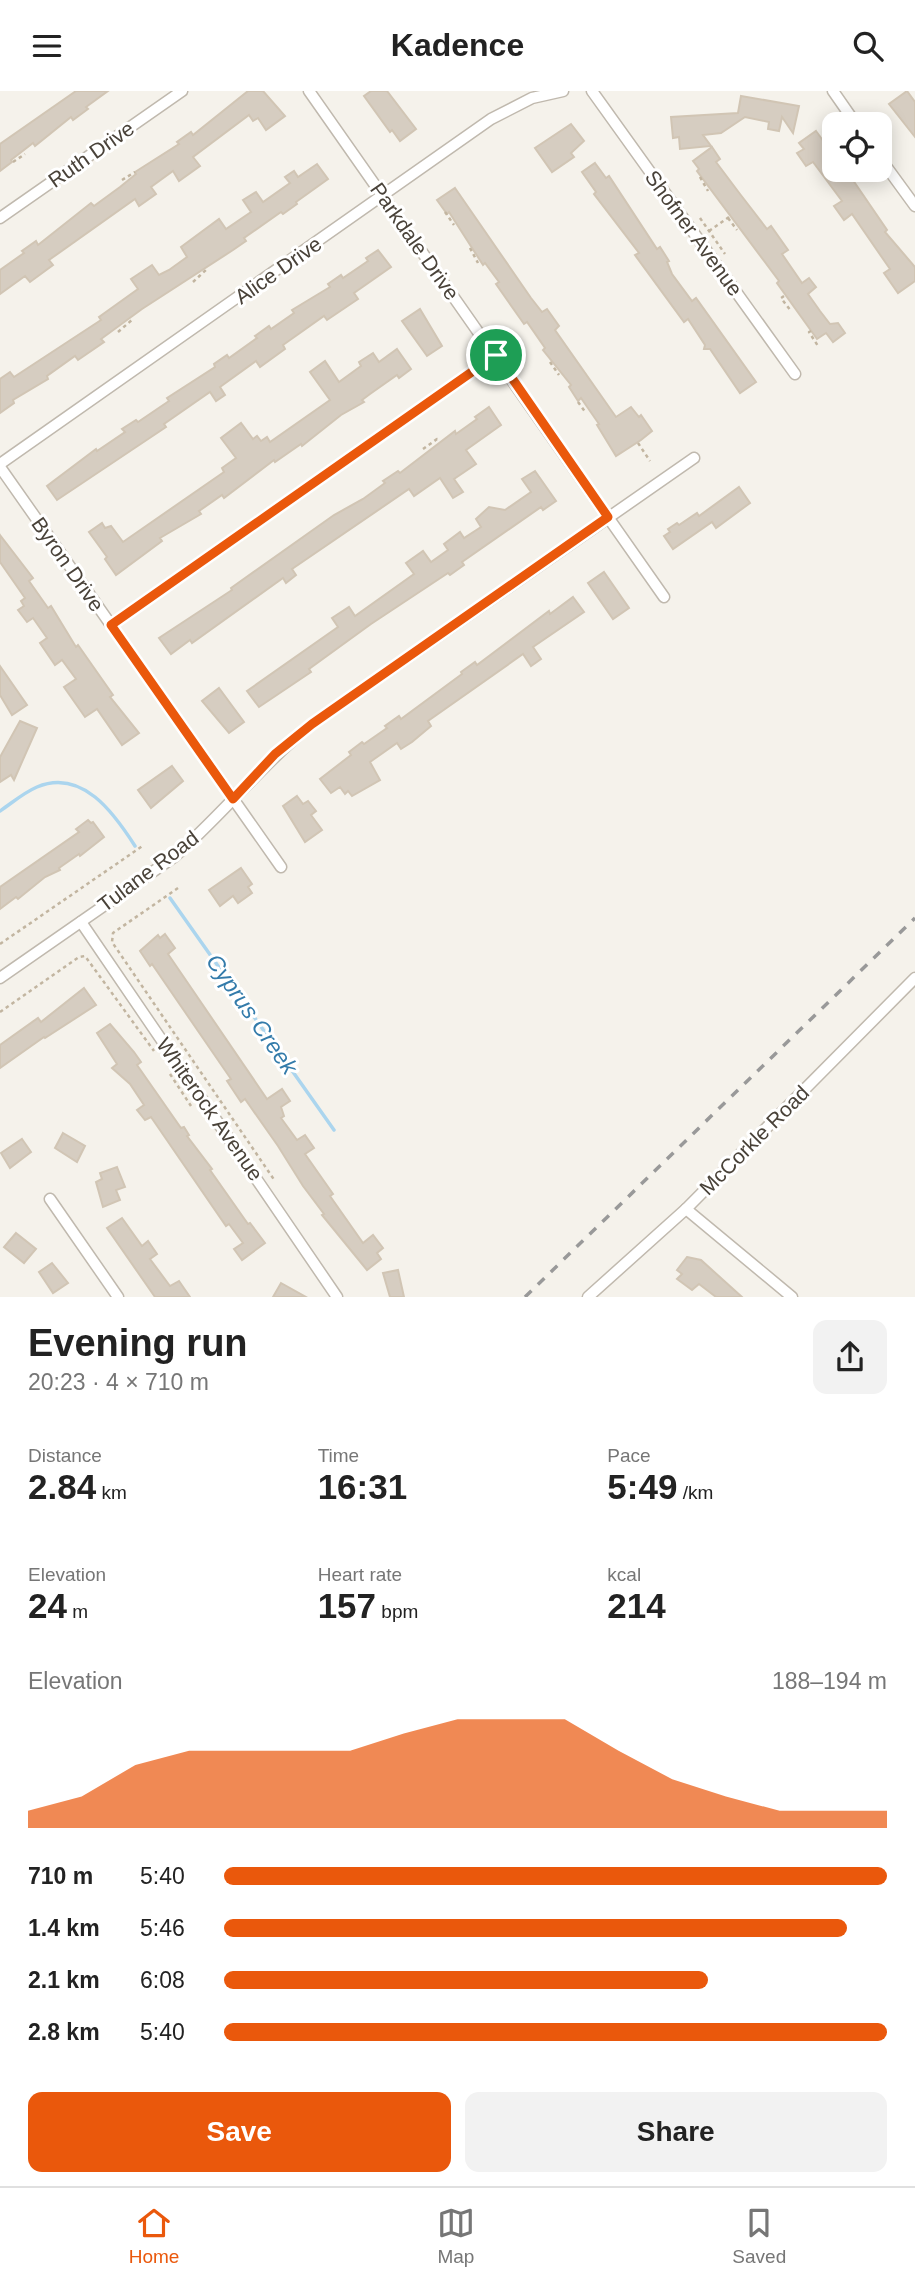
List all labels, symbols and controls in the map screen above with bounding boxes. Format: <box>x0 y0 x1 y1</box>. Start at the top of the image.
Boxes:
icon: menu <box>28 27 66 65</box>
text: Kadence <box>391 27 524 63</box>
icon: search <box>849 27 887 65</box>
map controls <box>822 112 892 182</box>
button: locate <box>822 112 892 182</box>
street label: Ruth Drive <box>44 116 138 192</box>
street label: Shofner Avenue <box>641 166 747 300</box>
street label: Parkdale Drive <box>366 178 464 304</box>
street label: Alice Drive <box>230 232 326 308</box>
pin <box>466 325 526 385</box>
icon: arrive <box>477 336 515 374</box>
street label: Byron Drive <box>27 512 109 616</box>
street label: Tulane Road <box>93 826 203 916</box>
water label: Cyprus Creek <box>201 949 304 1080</box>
street label: Whiterock Avenue <box>152 1033 268 1185</box>
street label: McCorkle Road <box>695 1081 813 1199</box>
button: share <box>813 1320 887 1394</box>
text: Evening run <box>28 1322 248 1364</box>
text: 20:23 · 4 × 710 m <box>28 1369 209 1395</box>
text: Distance <box>28 1445 102 1466</box>
text: Time <box>318 1445 359 1466</box>
text: Pace <box>607 1445 651 1466</box>
text: 2.84 <box>28 1467 96 1506</box>
text: 16:31 <box>318 1467 407 1506</box>
text: 5:49 <box>607 1467 677 1506</box>
text: km <box>96 1482 127 1503</box>
text: /km <box>677 1482 713 1503</box>
text: Elevation <box>28 1564 106 1585</box>
text: Heart rate <box>318 1564 402 1585</box>
text: kcal <box>607 1564 641 1585</box>
text: 24 <box>28 1586 67 1625</box>
text: 157 <box>318 1586 376 1625</box>
text: 214 <box>607 1586 666 1625</box>
text: m <box>67 1601 88 1622</box>
text: bpm <box>376 1601 418 1622</box>
text: Elevation <box>28 1668 123 1694</box>
text: 188–194 m <box>772 1668 887 1694</box>
text: 710 m <box>28 1863 93 1889</box>
text: 5:40 <box>140 1863 185 1889</box>
text: 1.4 km <box>28 1915 100 1941</box>
text: 5:46 <box>140 1915 185 1941</box>
text: 2.1 km <box>28 1967 100 1993</box>
text: 6:08 <box>140 1967 185 1993</box>
text: 2.8 km <box>28 2019 100 2045</box>
text: 5:40 <box>140 2019 185 2045</box>
button: Save <box>28 2092 451 2172</box>
button: Share <box>465 2092 887 2172</box>
tab: Home <box>129 2204 179 2268</box>
tab: Map <box>437 2204 475 2268</box>
tab: Saved <box>732 2204 786 2268</box>

